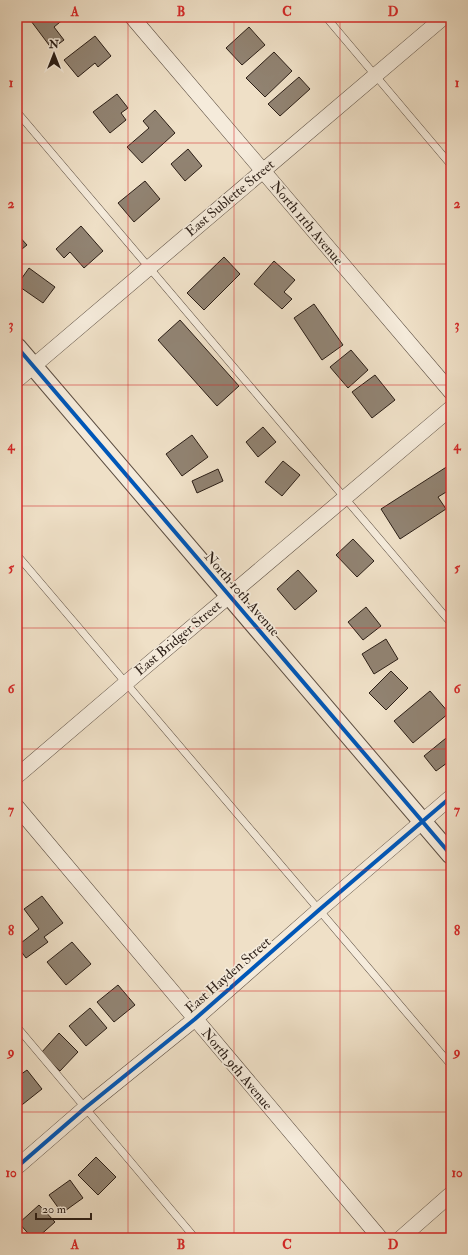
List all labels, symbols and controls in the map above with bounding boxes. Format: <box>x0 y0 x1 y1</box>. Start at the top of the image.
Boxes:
text: A <box>70 4 80 20</box>
text: B <box>177 4 185 20</box>
text: C <box>282 4 292 20</box>
text: D <box>388 4 399 20</box>
north arrow <box>34 34 74 74</box>
text: N <box>48 38 60 51</box>
text: 1 <box>9 75 14 91</box>
text: 1 <box>455 75 460 91</box>
street label: East Sublette Street <box>182 156 278 240</box>
street label: North 11th Avenue <box>267 178 347 269</box>
text: 2 <box>8 196 15 212</box>
text: 2 <box>454 196 461 212</box>
text: 3 <box>9 317 14 333</box>
text: 3 <box>455 317 460 333</box>
text: 4 <box>6 438 15 454</box>
text: 4 <box>452 438 461 454</box>
street label: North 10th Avenue <box>201 548 283 640</box>
text: 5 <box>8 560 14 576</box>
text: 5 <box>454 560 460 576</box>
street label: East Bridger Street <box>131 597 225 679</box>
text: 6 <box>8 681 16 697</box>
text: 6 <box>454 681 462 697</box>
text: 7 <box>8 802 15 818</box>
text: 7 <box>454 802 461 818</box>
text: 8 <box>8 923 14 939</box>
text: 8 <box>454 923 460 939</box>
street label: East Hayden Street <box>182 933 275 1018</box>
street label: North 9th Avenue <box>198 1025 276 1113</box>
text: 9 <box>6 1044 15 1060</box>
text: 9 <box>452 1044 461 1060</box>
text: 10 <box>5 1165 17 1181</box>
text: 10 <box>451 1165 463 1181</box>
scale bar <box>36 1195 91 1221</box>
text: 20 m <box>42 1202 67 1217</box>
text: A <box>70 1237 80 1253</box>
text: B <box>177 1237 185 1253</box>
text: C <box>282 1237 292 1253</box>
text: D <box>388 1237 399 1253</box>

